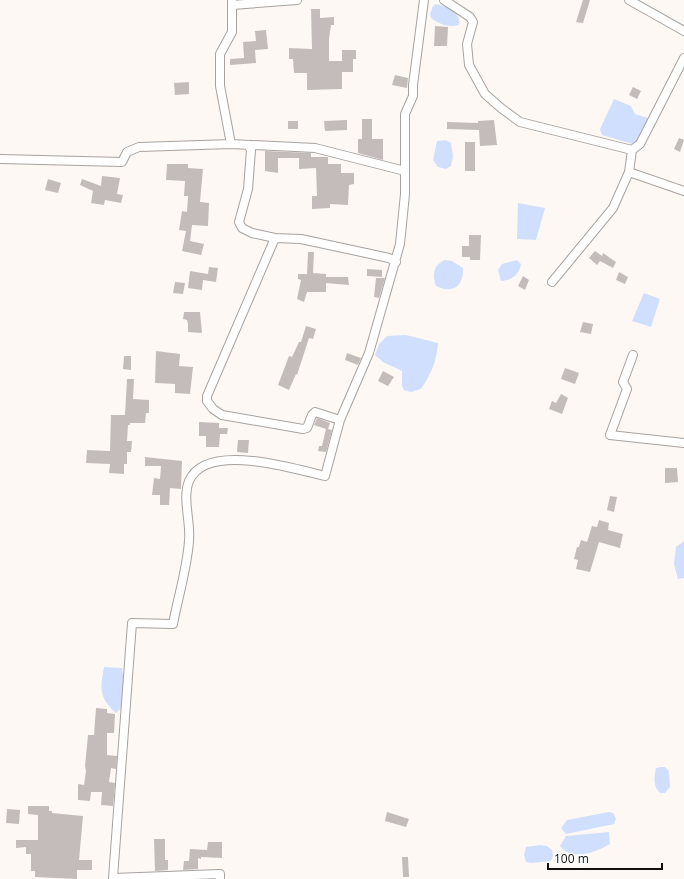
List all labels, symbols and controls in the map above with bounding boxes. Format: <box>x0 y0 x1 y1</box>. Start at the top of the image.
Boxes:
scale bar <box>548 845 662 871</box>
text: 100 m <box>554 850 589 867</box>

